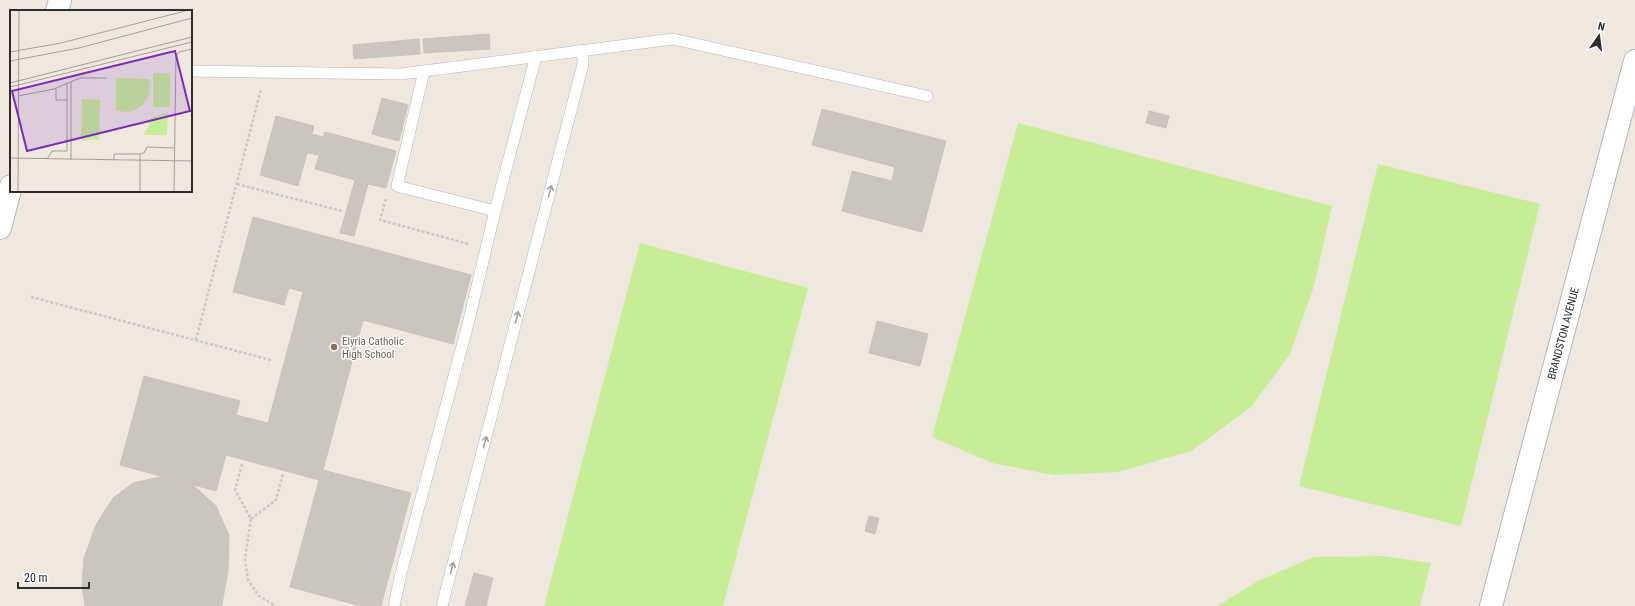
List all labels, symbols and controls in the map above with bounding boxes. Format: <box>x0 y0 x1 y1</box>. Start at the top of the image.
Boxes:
inset map <box>10 10 192 192</box>
north arrow <box>1579 16 1619 56</box>
text: N <box>1596 20 1606 34</box>
one-way arrow <box>547 185 554 198</box>
street label: BRANDSTON AVENUE <box>1545 285 1582 381</box>
one-way arrow <box>514 310 522 323</box>
place label: Elyria Catholic High School <box>342 335 404 361</box>
marker: Elyria Catholic High School <box>329 342 339 352</box>
one-way arrow <box>481 436 489 449</box>
one-way arrow <box>449 562 456 575</box>
scale bar <box>18 564 89 590</box>
text: 20 m <box>24 571 48 585</box>

